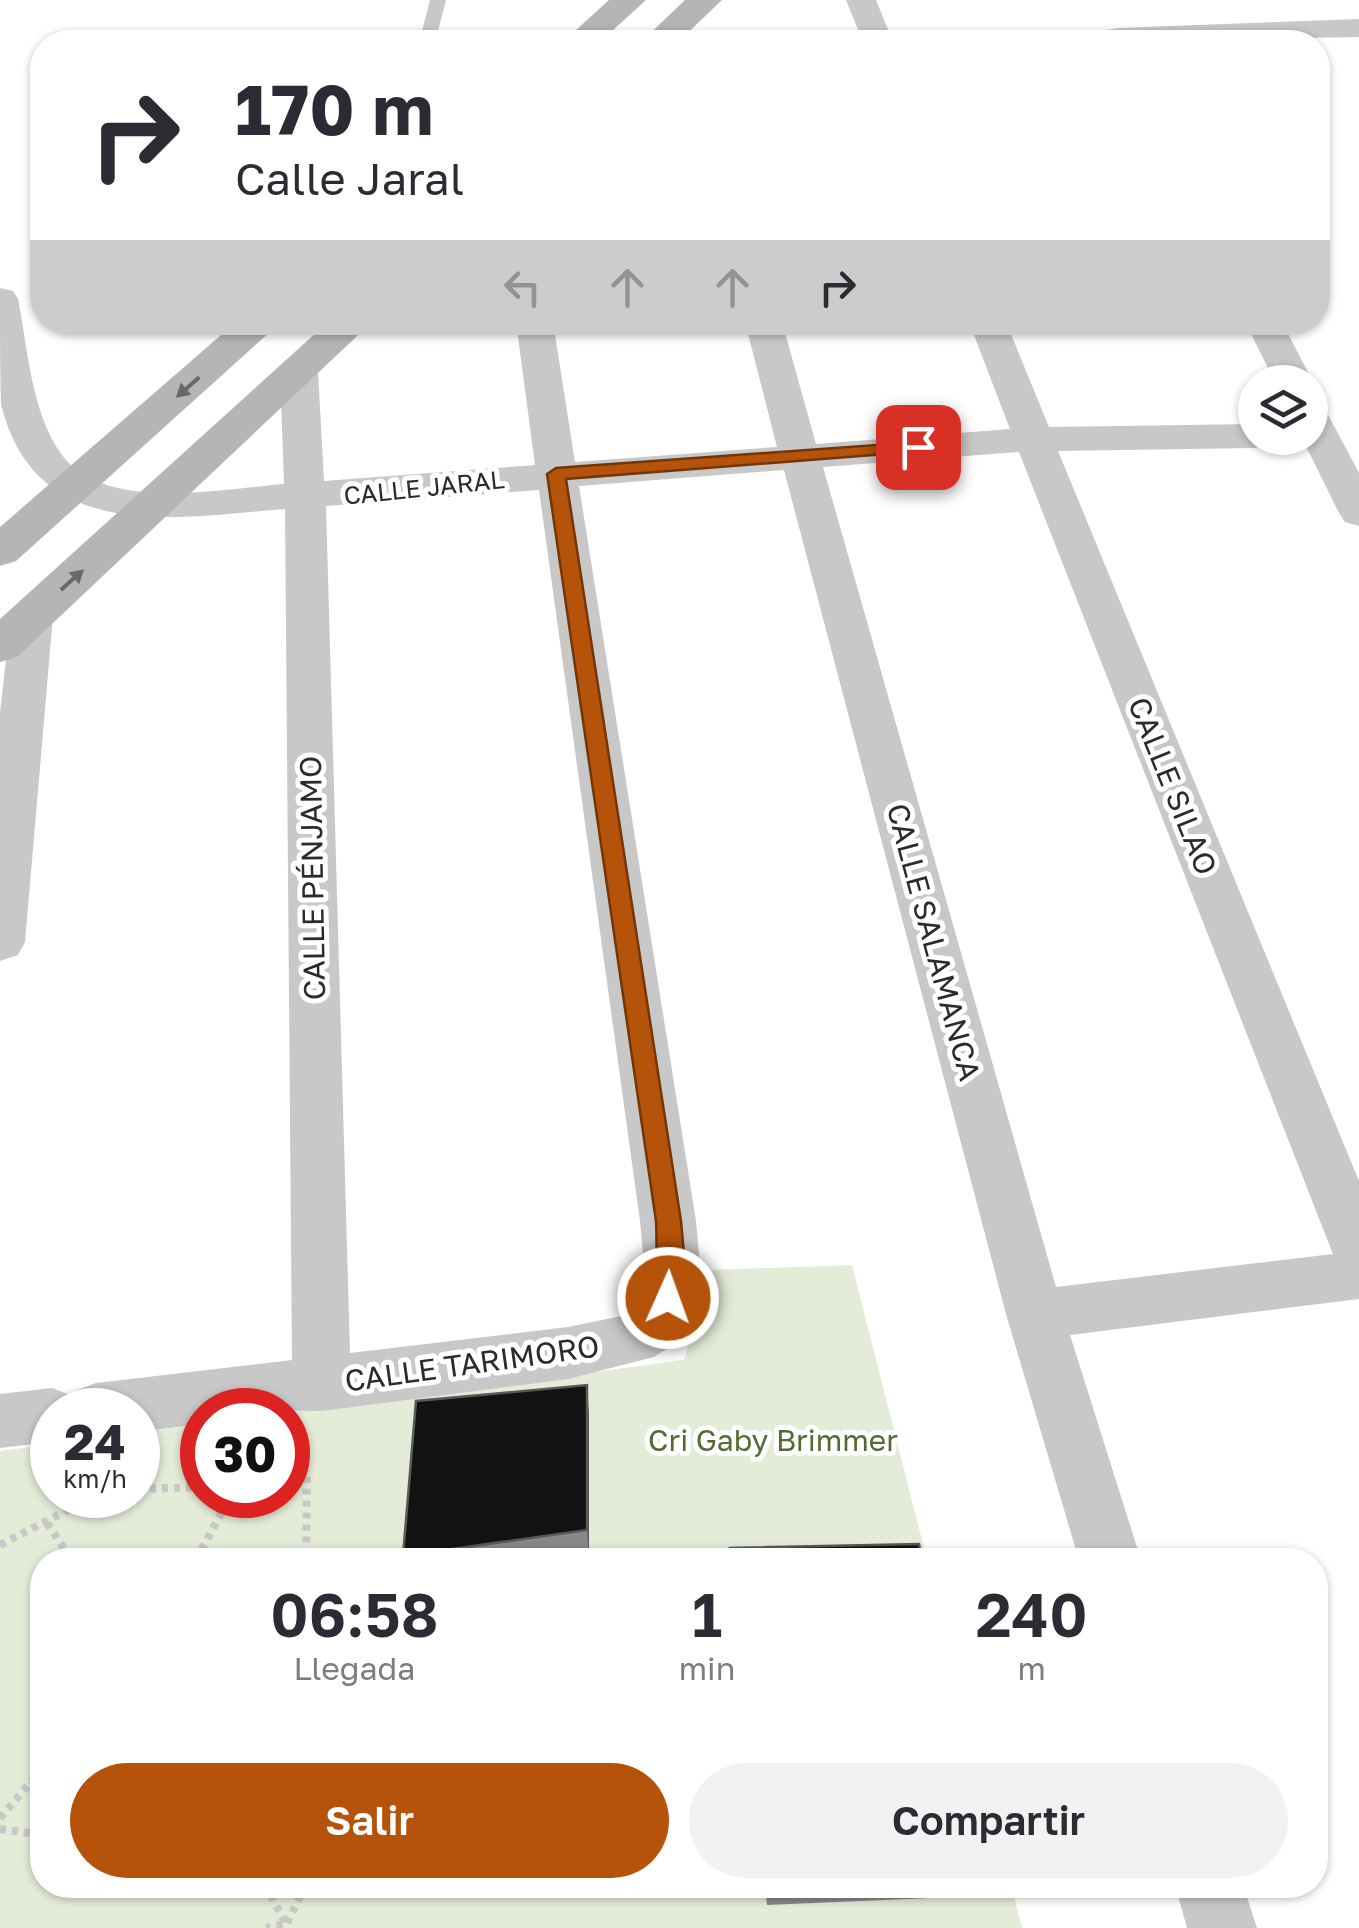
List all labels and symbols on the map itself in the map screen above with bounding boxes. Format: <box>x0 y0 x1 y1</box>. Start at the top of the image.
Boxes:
one-way arrow <box>176 375 201 397</box>
pin <box>876 405 961 490</box>
street label: CALLE JARAL <box>342 463 506 511</box>
one-way arrow <box>59 570 84 592</box>
street label: CALLE SILAO <box>1121 692 1225 880</box>
street label: CALLE PÉNJAMO <box>292 755 332 1001</box>
street label: CALLE SALAMANCA <box>880 799 988 1085</box>
position arrow <box>616 1246 720 1350</box>
street label: CALLE TARIMORO <box>342 1327 602 1399</box>
speed limit sign: 30 <box>180 1388 310 1518</box>
park label: Cri Gaby Brimmer <box>648 1422 898 1458</box>

